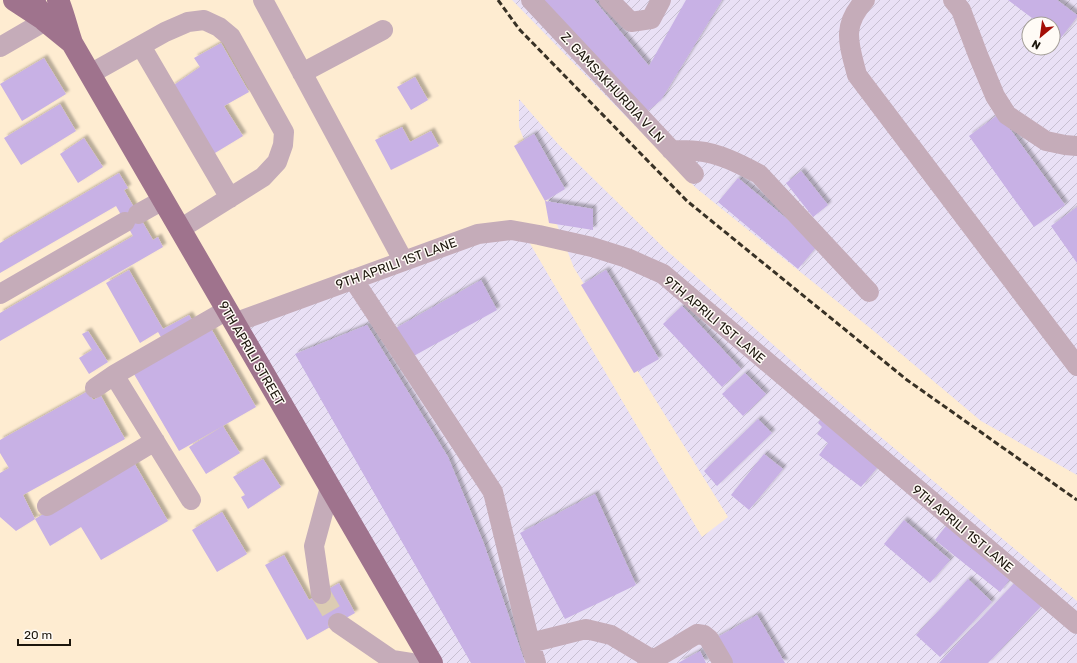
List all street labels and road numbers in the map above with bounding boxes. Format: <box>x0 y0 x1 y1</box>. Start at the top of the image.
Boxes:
street label: Z. GAMSAKHURDIA V LN <box>558 29 667 145</box>
street label: 9TH APRILI 1ST LANE <box>334 235 459 292</box>
street label: 9TH APRILI 1ST LANE <box>661 273 768 366</box>
street label: 9TH APRILI STREET <box>216 298 288 408</box>
street label: 9TH APRILI 1ST LANE <box>909 482 1016 575</box>

